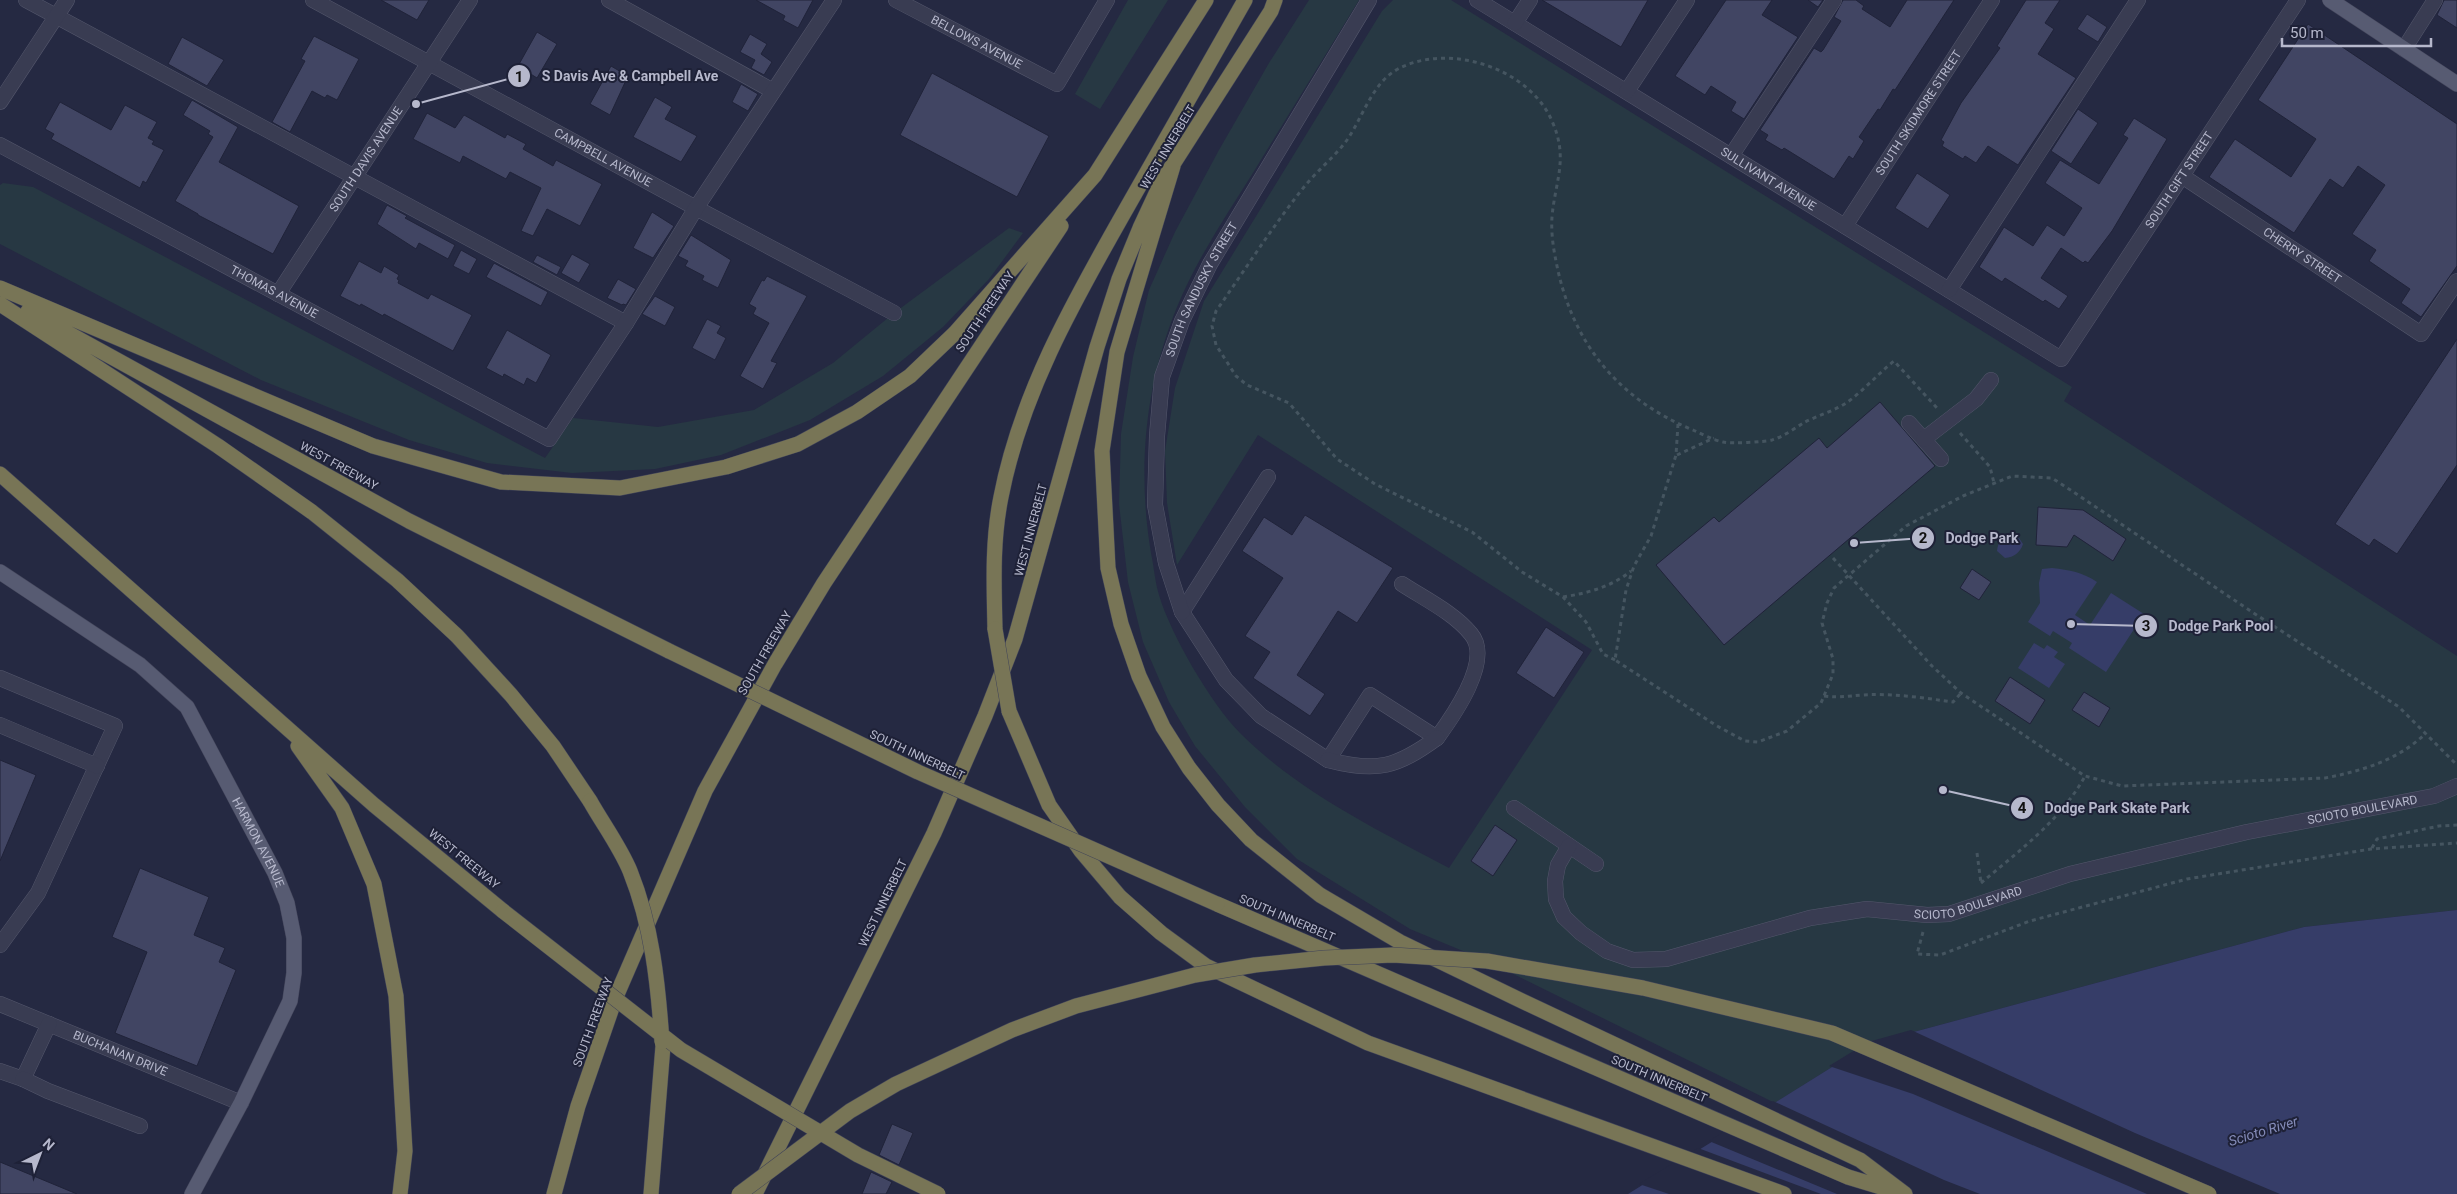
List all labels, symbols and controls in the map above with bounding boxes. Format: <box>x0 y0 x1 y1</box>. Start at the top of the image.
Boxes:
street label: BELLOWS AVENUE <box>929 13 1025 72</box>
scale bar <box>2282 15 2431 47</box>
text: 50 m <box>2290 24 2324 42</box>
street label: SOUTH SKIDMORE STREET <box>1873 48 1964 178</box>
callout: S Davis Ave & Campbell Ave <box>506 62 728 91</box>
text: 1 <box>515 68 523 86</box>
text: S Davis Ave & Campbell Ave <box>542 68 719 84</box>
street label: WEST INNERBELT <box>1137 103 1199 191</box>
street label: SOUTH DAVIS AVENUE <box>327 104 406 215</box>
street label: CAMPBELL AVENUE <box>552 125 654 190</box>
street label: SOUTH GIFT STREET <box>2142 129 2216 231</box>
street label: SULLIVANT AVENUE <box>1718 144 1819 214</box>
street label: SOUTH SANDUSKY STREET <box>1163 220 1240 359</box>
street label: CHERRY STREET <box>2260 225 2344 286</box>
street label: THOMAS AVENUE <box>228 263 321 321</box>
street label: SOUTH FREEWAY <box>953 268 1018 355</box>
street label: WEST FREEWAY <box>298 439 381 494</box>
street label: WEST INNERBELT <box>1012 482 1050 578</box>
callout: Dodge Park <box>1910 524 2028 553</box>
text: 2 <box>1919 529 1928 547</box>
text: Dodge Park <box>1946 530 2019 546</box>
street label: SOUTH FREEWAY <box>735 608 795 697</box>
callout: Dodge Park Pool <box>2134 612 2284 641</box>
text: 3 <box>2142 617 2150 635</box>
text: Dodge Park Pool <box>2169 618 2273 634</box>
street label: SOUTH INNERBELT <box>867 727 967 783</box>
street label: SCIOTO BOULEVARD <box>2306 792 2419 827</box>
callout: Dodge Park Skate Park <box>2010 794 2200 823</box>
street label: HARMON AVENUE <box>229 795 287 889</box>
text: 4 <box>2018 799 2027 817</box>
text: Dodge Park Skate Park <box>2045 800 2190 816</box>
street label: WEST FREEWAY <box>426 826 503 892</box>
street label: WEST INNERBELT <box>856 857 910 949</box>
street label: SCIOTO BOULEVARD <box>1913 883 2024 922</box>
street label: SOUTH INNERBELT <box>1237 891 1337 945</box>
street label: SOUTH FREEWAY <box>570 975 616 1069</box>
street label: BUCHANAN DRIVE <box>71 1028 170 1079</box>
street label: SOUTH INNERBELT <box>1609 1052 1709 1106</box>
water label: Scioto River <box>2226 1113 2300 1149</box>
north arrow <box>15 1129 65 1179</box>
text: N <box>40 1135 58 1154</box>

